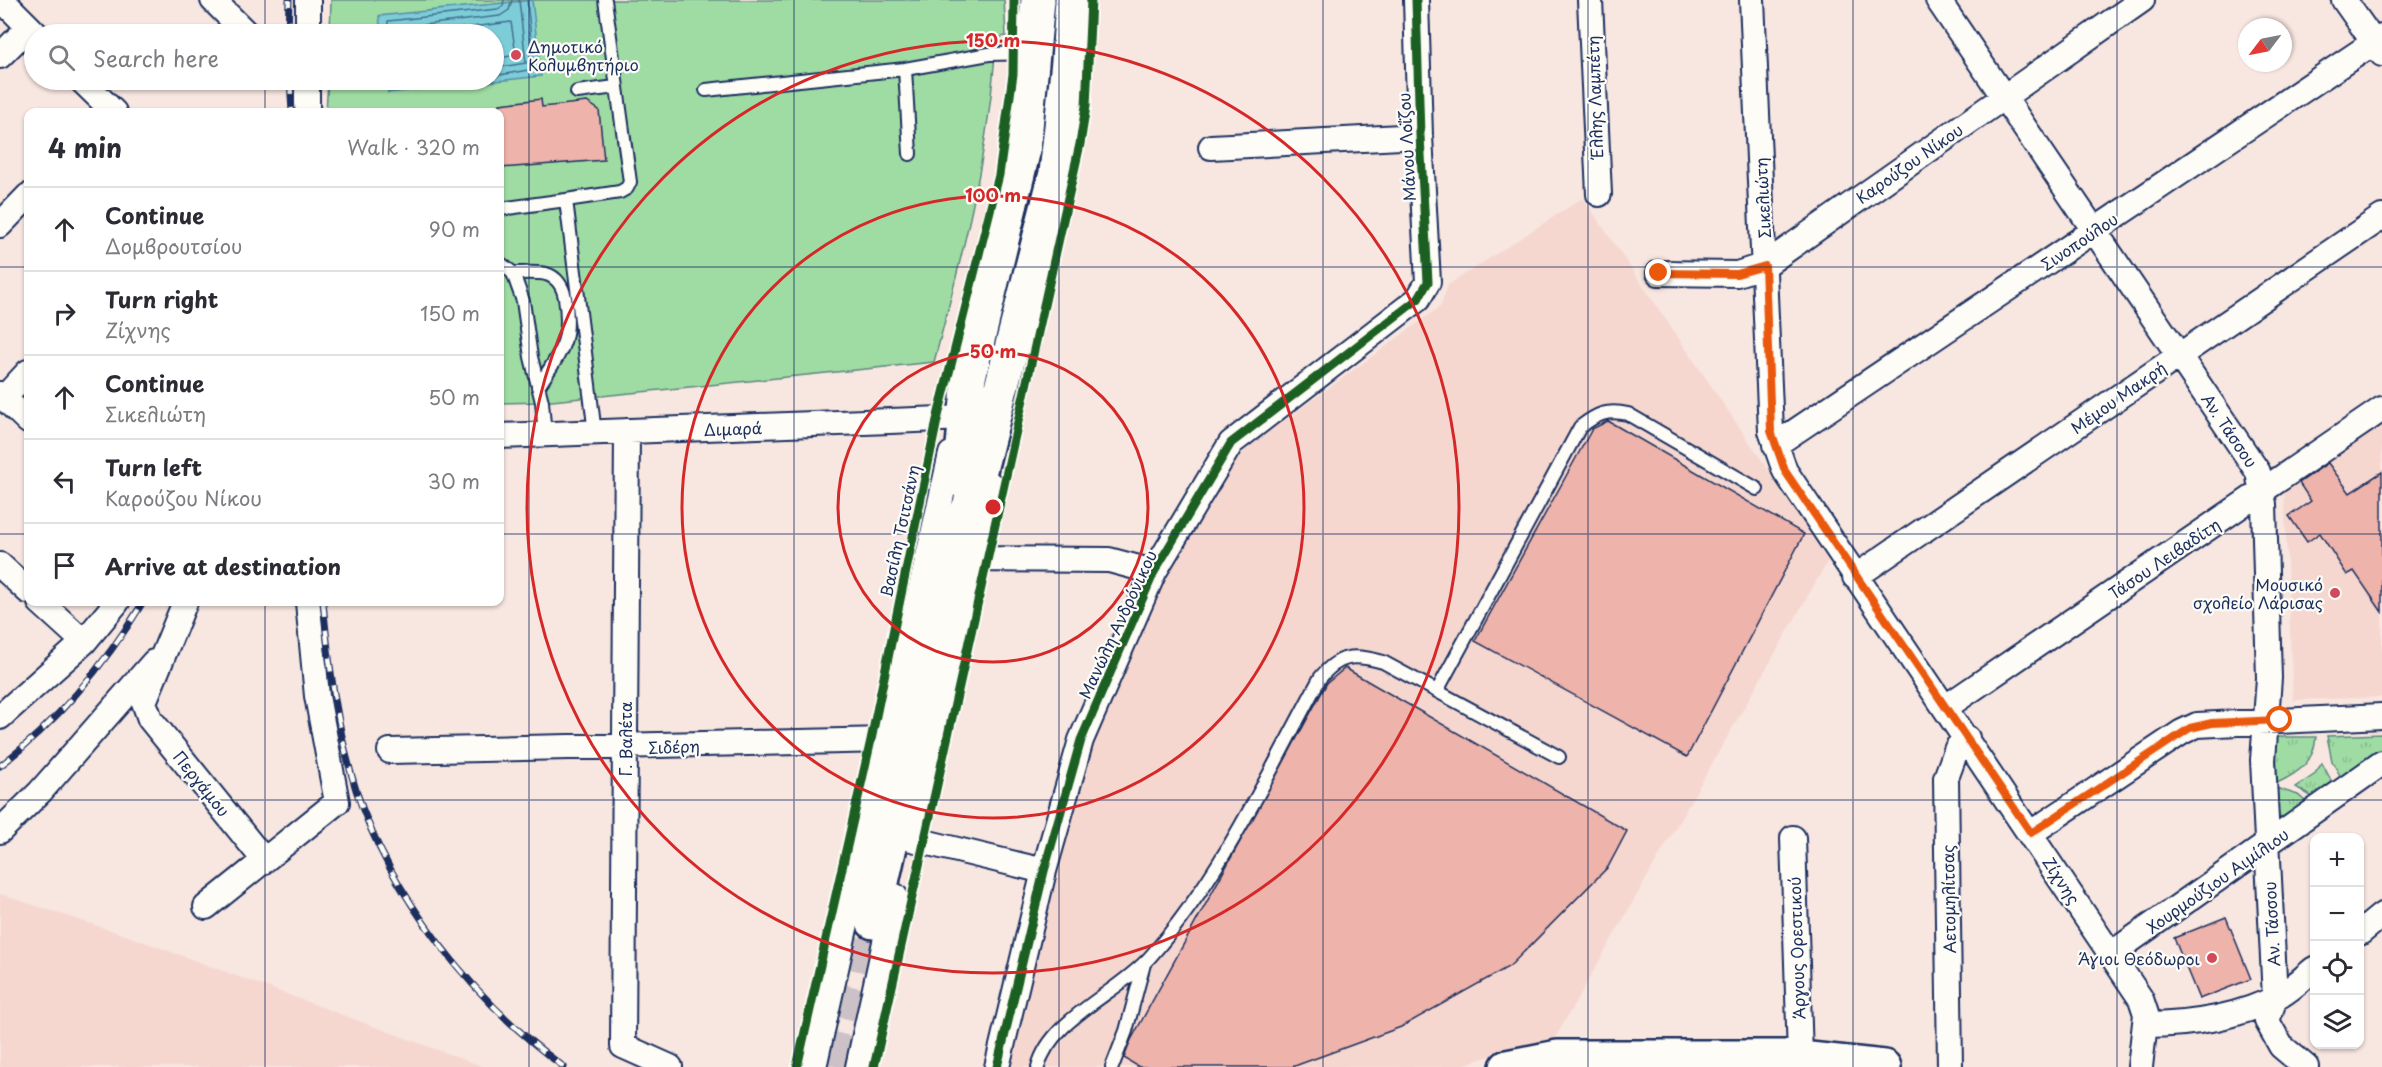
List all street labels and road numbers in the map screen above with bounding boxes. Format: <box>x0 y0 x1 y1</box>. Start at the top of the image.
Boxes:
street label: Έλλης Λαμπέτη <box>1580 35 1608 161</box>
street label: Μάνου Λοΐζου <box>1391 92 1421 202</box>
street label: Καρούζου Νίκου <box>1851 117 1967 209</box>
street label: Σικελιώτη <box>1748 157 1776 239</box>
street label: Σινοπούλου <box>2036 206 2122 276</box>
street label: Μέμου Μακρή <box>2065 355 2171 439</box>
street label: Αν. Τάσσου <box>2196 388 2264 472</box>
street label: Διμαρά <box>703 415 763 441</box>
street label: Βασίλη Τσιτσάνη <box>873 463 925 599</box>
street label: Τάσου Λειβαδίτη <box>2103 512 2225 604</box>
street label: Μανώλη Ανδρόνικου <box>1072 546 1162 702</box>
street label: Γ. Βαλέτα <box>613 701 637 776</box>
street label: Σιδέρη <box>648 733 700 759</box>
street label: Περγάμου <box>168 745 236 821</box>
street label: Χουρμούζιου Αιμίλιου <box>2141 822 2293 938</box>
street label: Αετομηλίτσας <box>1935 844 1961 954</box>
street label: Ζίχνης <box>2038 851 2086 909</box>
street label: Άργους Ορεστικού <box>1782 876 1810 1020</box>
street label: Αν. Τάσσου <box>2257 881 2285 967</box>

